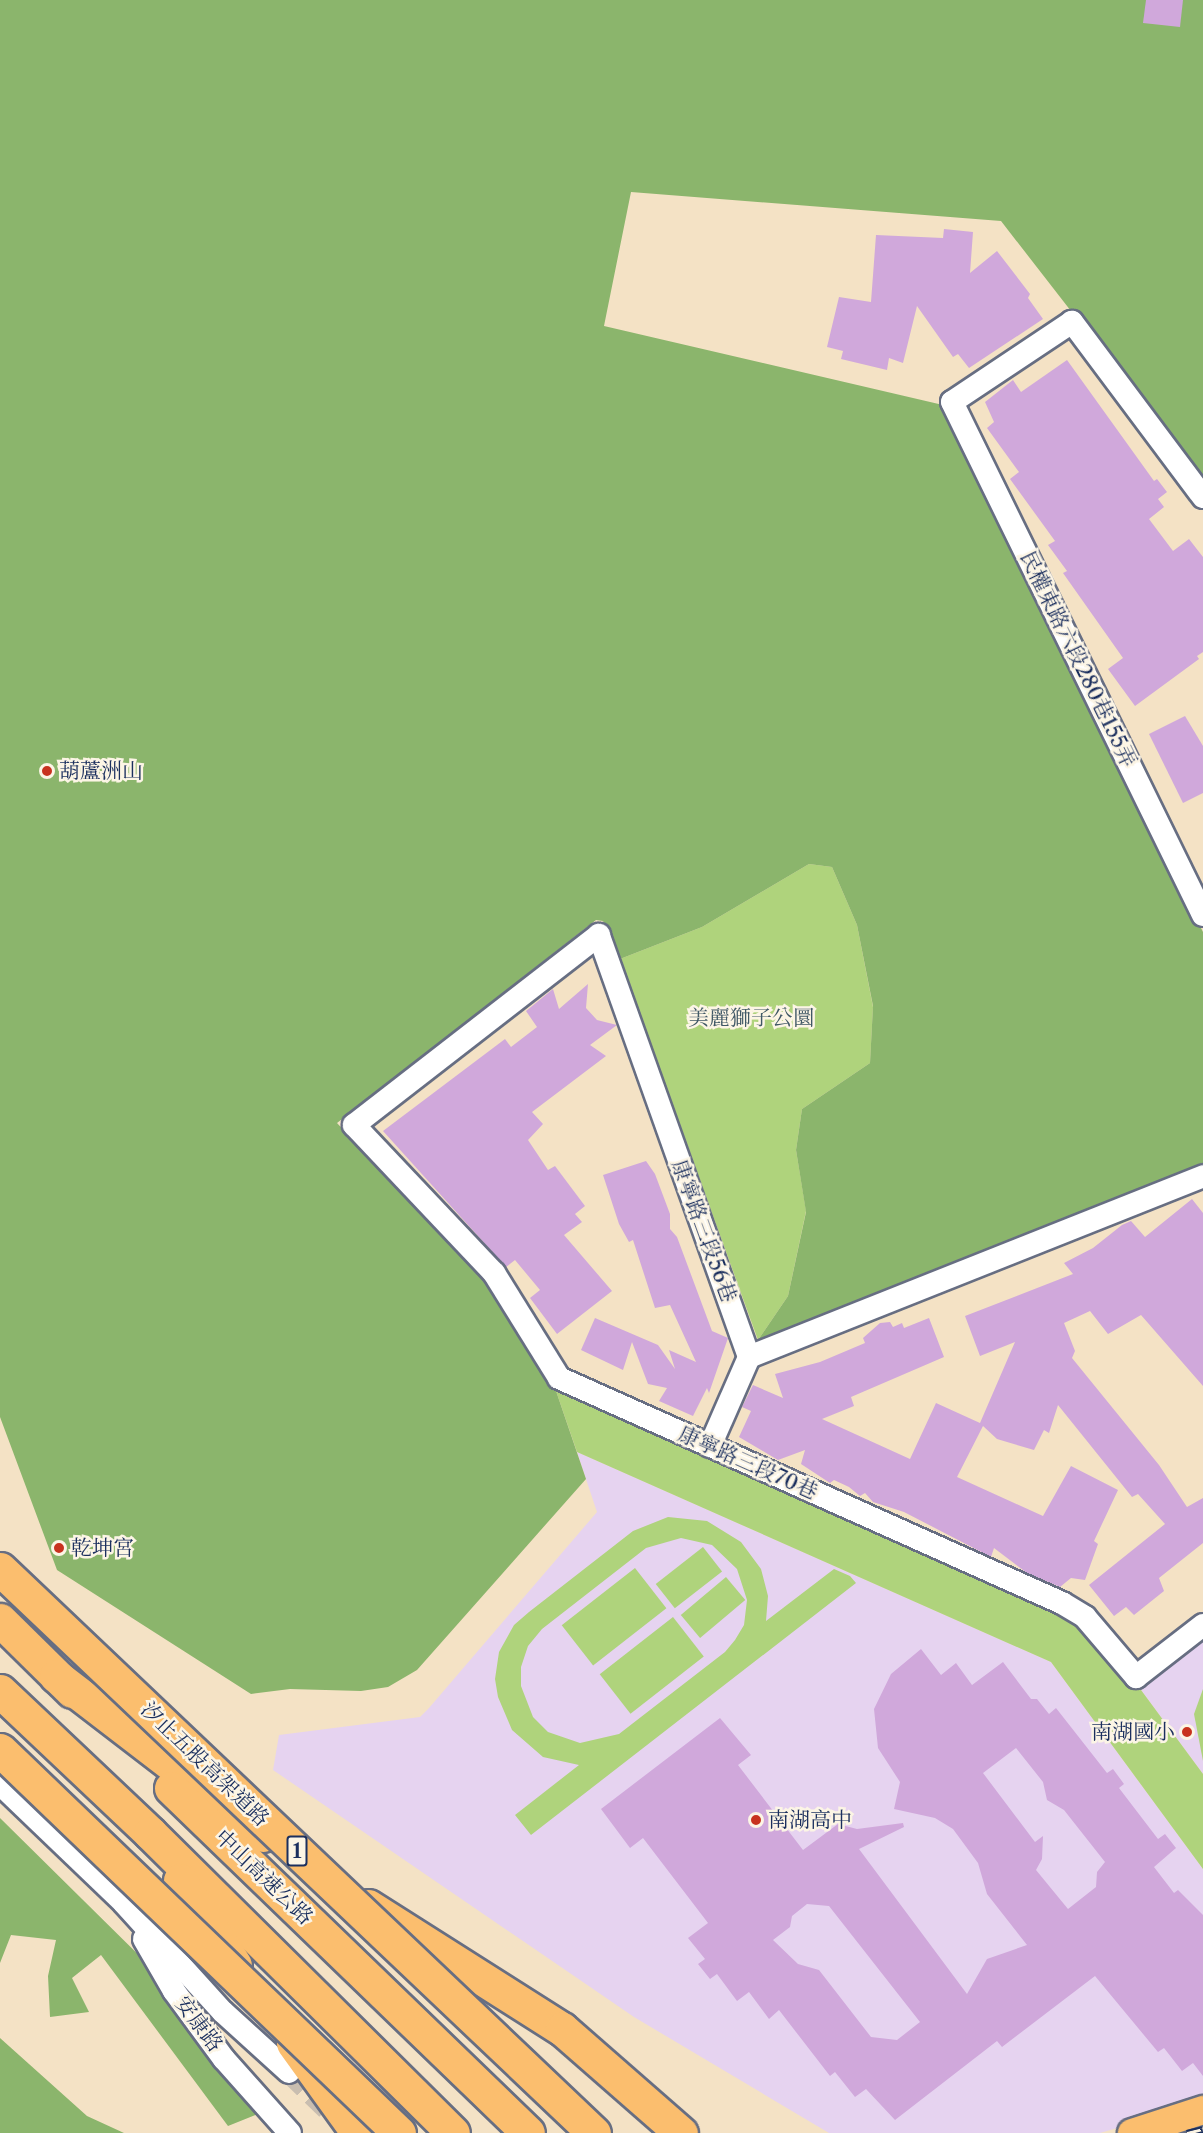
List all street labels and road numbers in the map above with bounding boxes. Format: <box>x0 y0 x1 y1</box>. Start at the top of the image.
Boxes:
street label: 民權東路六段280巷155弄 <box>1015 547 1141 771</box>
street label: 康寧路三段56巷 <box>667 1156 741 1306</box>
street label: 康寧路三段70巷 <box>675 1421 821 1505</box>
street label: 汐止五股高架道路 <box>136 1697 274 1831</box>
street label: 中山高速公路 <box>210 1824 318 1930</box>
road number: 1 <box>286 1834 308 1868</box>
street label: 安康路 <box>170 1991 228 2057</box>

